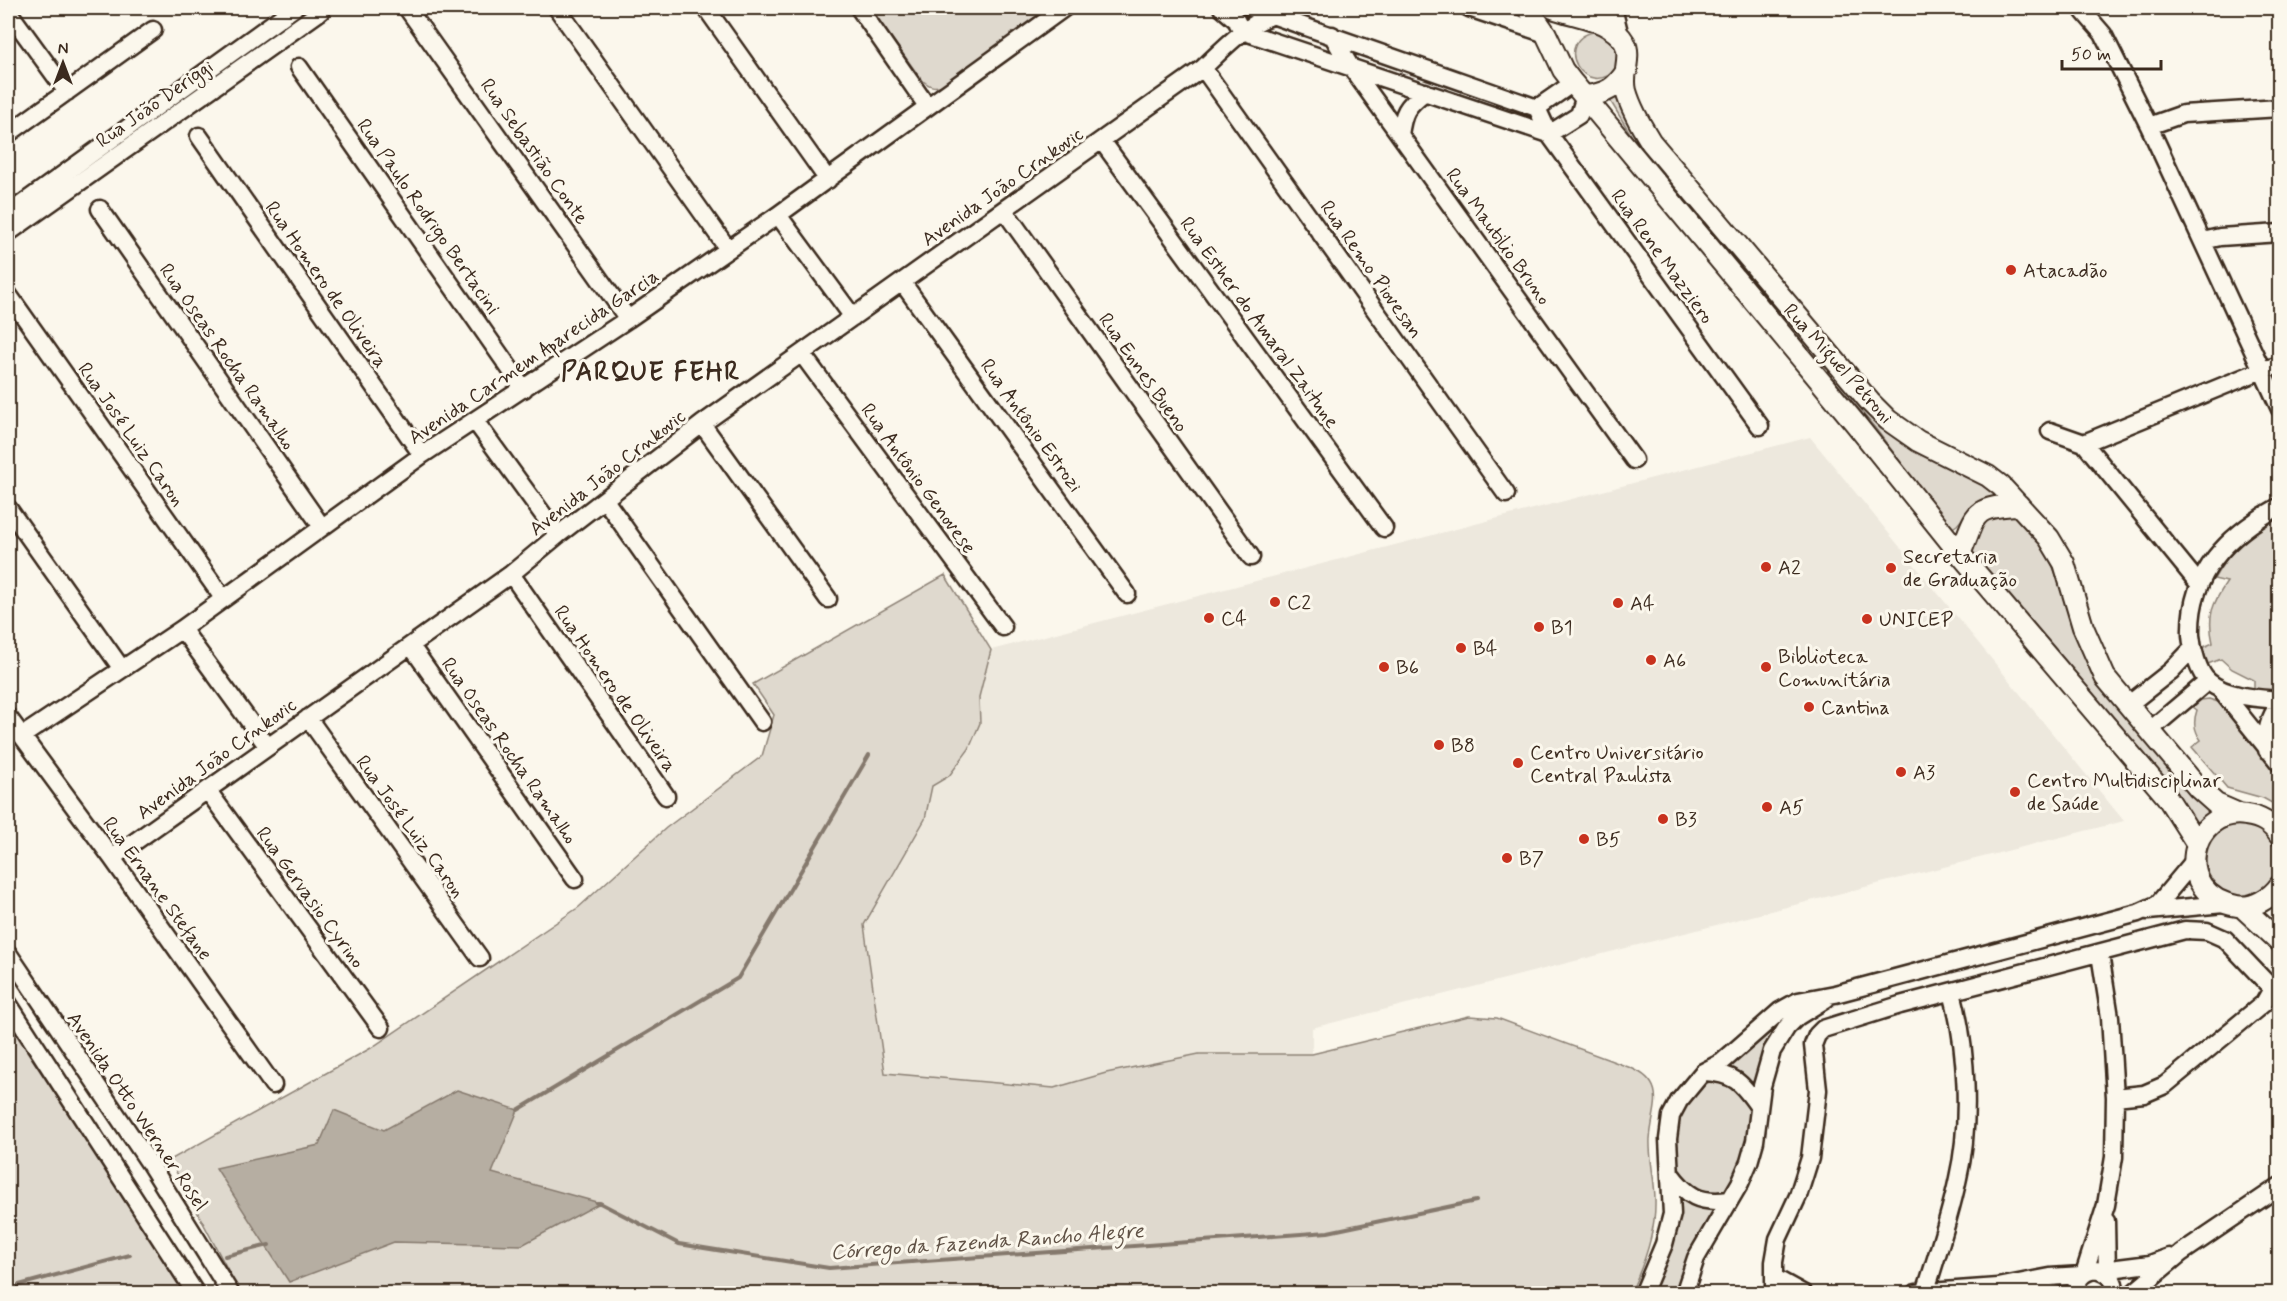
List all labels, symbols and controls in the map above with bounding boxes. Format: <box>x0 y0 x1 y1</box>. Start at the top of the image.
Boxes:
north arrow <box>33 33 93 93</box>
scale bar <box>2062 33 2161 71</box>
text: N <box>58 39 68 60</box>
text: 50 m <box>2071 43 2111 67</box>
street label: Rua João Deriggi <box>91 54 220 156</box>
street label: Rua Sebastião Conte <box>473 73 594 230</box>
street label: Rua Paulo Rodrigo Bertacini <box>349 113 506 321</box>
street label: Avenida João Crnkovic <box>917 121 1089 253</box>
street label: Rua Mautilio Bruno <box>1439 163 1557 311</box>
street label: Rua Rene Mazziero <box>1604 184 1720 330</box>
street label: Rua Remo Piovesan <box>1313 195 1429 344</box>
street label: Rua Homero de Oliveira <box>258 196 394 374</box>
street label: Rua Esther do Amaral Zaitune <box>1173 212 1345 434</box>
street label: Rua Oseas Rocha Ramalho <box>152 258 301 455</box>
place label: Atacadão <box>2023 258 2108 285</box>
street label: Avenida Carmem Aparecida Garcia <box>403 263 665 452</box>
marker: Atacadão <box>2004 263 2018 277</box>
street label: Rua Miguel Petroni <box>1775 298 1899 431</box>
street label: Rua Ennes Bueno <box>1092 308 1194 438</box>
street label: Rua Antônio Estrozi <box>973 354 1088 498</box>
district label: PARQUE FEHR <box>561 356 741 390</box>
street label: Rua José Luiz Caron <box>71 357 191 512</box>
street label: Rua Antônio Genovese <box>854 398 982 560</box>
street label: Avenida João Crnkovic <box>524 404 692 543</box>
place label: Secretaria de Graduação <box>1903 544 2017 594</box>
place label: A2 <box>1778 555 1801 582</box>
marker: A2 <box>1759 560 1773 574</box>
marker: Secretaria de Graduação <box>1884 561 1898 575</box>
place label: C2 <box>1287 590 1311 617</box>
place label: A4 <box>1630 591 1655 618</box>
marker: C2 <box>1268 595 1282 609</box>
marker: A4 <box>1611 596 1625 610</box>
street label: Rua Homero de Oliveira <box>547 600 683 778</box>
place label: C4 <box>1221 606 1247 633</box>
place label: UNICEP <box>1879 607 1953 634</box>
marker: C4 <box>1202 611 1216 625</box>
marker: UNICEP <box>1860 612 1874 626</box>
place label: B1 <box>1551 615 1573 642</box>
marker: B1 <box>1532 620 1546 634</box>
place label: B4 <box>1473 636 1498 663</box>
marker: B4 <box>1454 641 1468 655</box>
place label: Biblioteca Comunitária <box>1778 644 1891 694</box>
place label: A6 <box>1663 648 1686 675</box>
street label: Rua Oseas Rocha Ramalho <box>434 652 583 849</box>
marker: A6 <box>1644 653 1658 667</box>
place label: B6 <box>1396 655 1419 682</box>
marker: B6 <box>1377 660 1391 674</box>
marker: Biblioteca Comunitária <box>1759 660 1773 674</box>
street label: Avenida João Crnkovic <box>131 692 302 826</box>
place label: Cantina <box>1821 695 1890 722</box>
marker: Cantina <box>1802 700 1816 714</box>
place label: B8 <box>1451 733 1475 760</box>
marker: B8 <box>1432 738 1446 752</box>
place label: Centro Universitário Central Paulista <box>1530 740 1704 790</box>
street label: Rua José Luiz Caron <box>349 750 471 904</box>
marker: Centro Universitário Central Paulista <box>1511 756 1525 770</box>
place label: A3 <box>1913 760 1935 787</box>
marker: A3 <box>1894 765 1908 779</box>
place label: Centro Multidisciplinar de Saúde <box>2027 768 2222 818</box>
marker: Centro Multidisciplinar de Saúde <box>2008 785 2022 799</box>
place label: A5 <box>1779 795 1804 822</box>
marker: A5 <box>1760 800 1774 814</box>
place label: B3 <box>1675 807 1697 834</box>
street label: Rua Ernane Stefane <box>95 812 218 966</box>
marker: B3 <box>1656 812 1670 826</box>
street label: Rua Gervasio Cyrino <box>249 821 370 974</box>
place label: B5 <box>1596 827 1621 854</box>
marker: B5 <box>1577 832 1591 846</box>
place label: B7 <box>1519 846 1544 873</box>
marker: B7 <box>1500 851 1514 865</box>
street label: Avenida Otto Werner Rosel <box>60 1007 214 1217</box>
water label: Córrego da Fazenda Rancho Alegre <box>830 1217 1145 1269</box>

